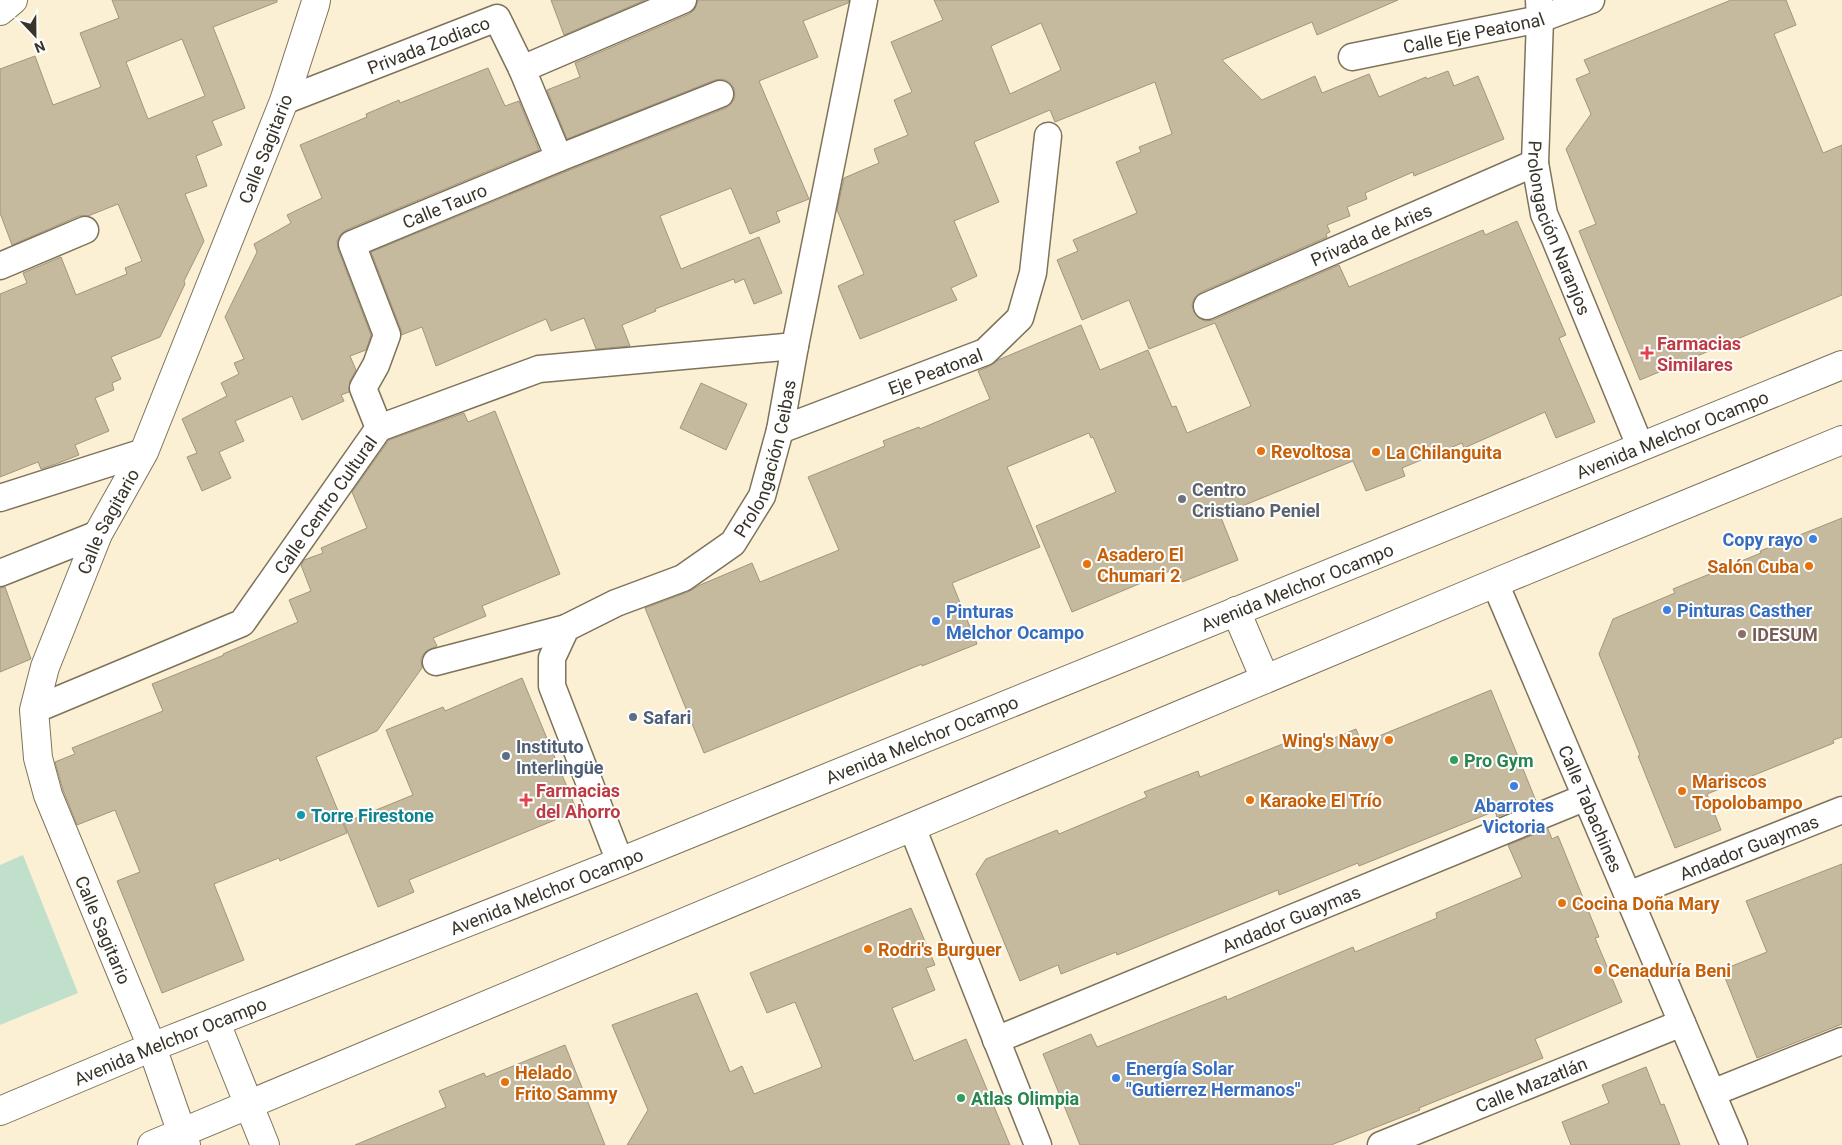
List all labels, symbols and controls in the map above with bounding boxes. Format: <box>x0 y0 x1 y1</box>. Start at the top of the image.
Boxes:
street label: Calle Eje Peatonal <box>1401 8 1547 57</box>
north arrow <box>10 10 60 60</box>
street label: Privada Zodiaco <box>364 11 493 78</box>
text: N <box>32 38 47 56</box>
street label: Calle Sagitario <box>234 92 296 206</box>
street label: Prolongación Naranjos <box>1524 140 1596 318</box>
street label: Calle Tauro <box>399 179 490 233</box>
street label: Privada de Aries <box>1307 199 1435 270</box>
place label: Farmacias Similares <box>1657 333 1741 375</box>
street label: Eje Peatonal <box>885 344 985 398</box>
marker: Farmacias Similares <box>1641 347 1653 359</box>
street label: Prolongación Ceibas <box>729 378 799 541</box>
street label: Avenida Melchor Ocampo <box>1573 386 1771 483</box>
street label: Calle Centro Cultural <box>269 432 381 578</box>
place label: Revoltosa <box>1271 441 1351 462</box>
place label: La Chilanguita <box>1386 442 1502 463</box>
marker: Revoltosa <box>1255 445 1267 457</box>
marker: La Chilanguita <box>1370 446 1382 458</box>
street label: Calle Sagitario <box>73 465 143 577</box>
place label: Centro Cristiano Peniel <box>1192 479 1320 521</box>
marker: Centro Cristiano Peniel <box>1176 493 1188 505</box>
place label: Copy rayo <box>1723 529 1803 550</box>
marker: Copy rayo <box>1807 533 1819 545</box>
street label: Avenida Melchor Ocampo <box>1198 538 1396 635</box>
place label: Asadero El Chumari 2 <box>1097 544 1184 586</box>
place label: Salón Cuba <box>1707 556 1799 577</box>
marker: Asadero El Chumari 2 <box>1081 558 1093 570</box>
marker: Salón Cuba <box>1803 560 1815 572</box>
place label: Pinturas Casther <box>1677 600 1813 621</box>
place label: Pinturas Melchor Ocampo <box>946 601 1084 643</box>
marker: Pinturas Casther <box>1661 604 1673 616</box>
marker: Pinturas Melchor Ocampo <box>930 615 942 627</box>
place label: IDESUM <box>1752 624 1818 645</box>
marker: IDESUM <box>1736 628 1748 640</box>
street label: Avenida Melchor Ocampo <box>823 691 1021 788</box>
place label: Safari <box>643 707 691 728</box>
marker: Safari <box>627 711 639 723</box>
place label: Wing's Navy <box>1282 730 1380 751</box>
marker: Wing's Navy <box>1383 734 1395 746</box>
place label: Instituto Interlingüe <box>516 736 604 778</box>
street label: Calle Tabachines <box>1555 742 1627 875</box>
marker: Instituto Interlingüe <box>500 750 512 762</box>
place label: Pro Gym <box>1464 750 1533 771</box>
marker: Pro Gym <box>1448 754 1460 766</box>
place label: Mariscos Topolobampo <box>1692 771 1803 813</box>
place label: Farmacias del Ahorro <box>536 780 621 822</box>
marker: Abarrotes Victoria <box>1508 780 1520 792</box>
marker: Mariscos Topolobampo <box>1676 785 1688 797</box>
place label: Karaoke El Trío <box>1260 790 1382 811</box>
marker: Farmacias del Ahorro <box>520 794 532 806</box>
marker: Karaoke El Trío <box>1244 794 1256 806</box>
place label: Abarrotes Victoria <box>1474 795 1554 837</box>
place label: Torre Firestone <box>311 805 434 826</box>
marker: Torre Firestone <box>295 809 307 821</box>
street label: Andador Guaymas <box>1676 810 1821 884</box>
street label: Avenida Melchor Ocampo <box>447 843 646 939</box>
street label: Calle Sagitario <box>71 873 135 987</box>
street label: Andador Guaymas <box>1219 881 1363 956</box>
place label: Cocina Doña Mary <box>1572 893 1720 914</box>
marker: Cocina Doña Mary <box>1556 897 1568 909</box>
place label: Rodri's Burguer <box>878 939 1002 960</box>
marker: Rodri's Burguer <box>862 943 874 955</box>
place label: Cenaduría Beni <box>1608 960 1731 981</box>
marker: Cenaduría Beni <box>1592 964 1604 976</box>
street label: Avenida Melchor Ocampo <box>71 992 269 1089</box>
street label: Calle Mazatlán <box>1472 1052 1590 1116</box>
place label: Energía Solar "Gutierrez Hermanos" <box>1126 1058 1301 1100</box>
place label: Helado Frito Sammy <box>515 1062 618 1104</box>
marker: Energía Solar "Gutierrez Hermanos" <box>1110 1072 1122 1084</box>
marker: Helado Frito Sammy <box>499 1076 511 1088</box>
place label: Atlas Olimpia <box>971 1088 1080 1109</box>
marker: Atlas Olimpia <box>955 1092 967 1104</box>

